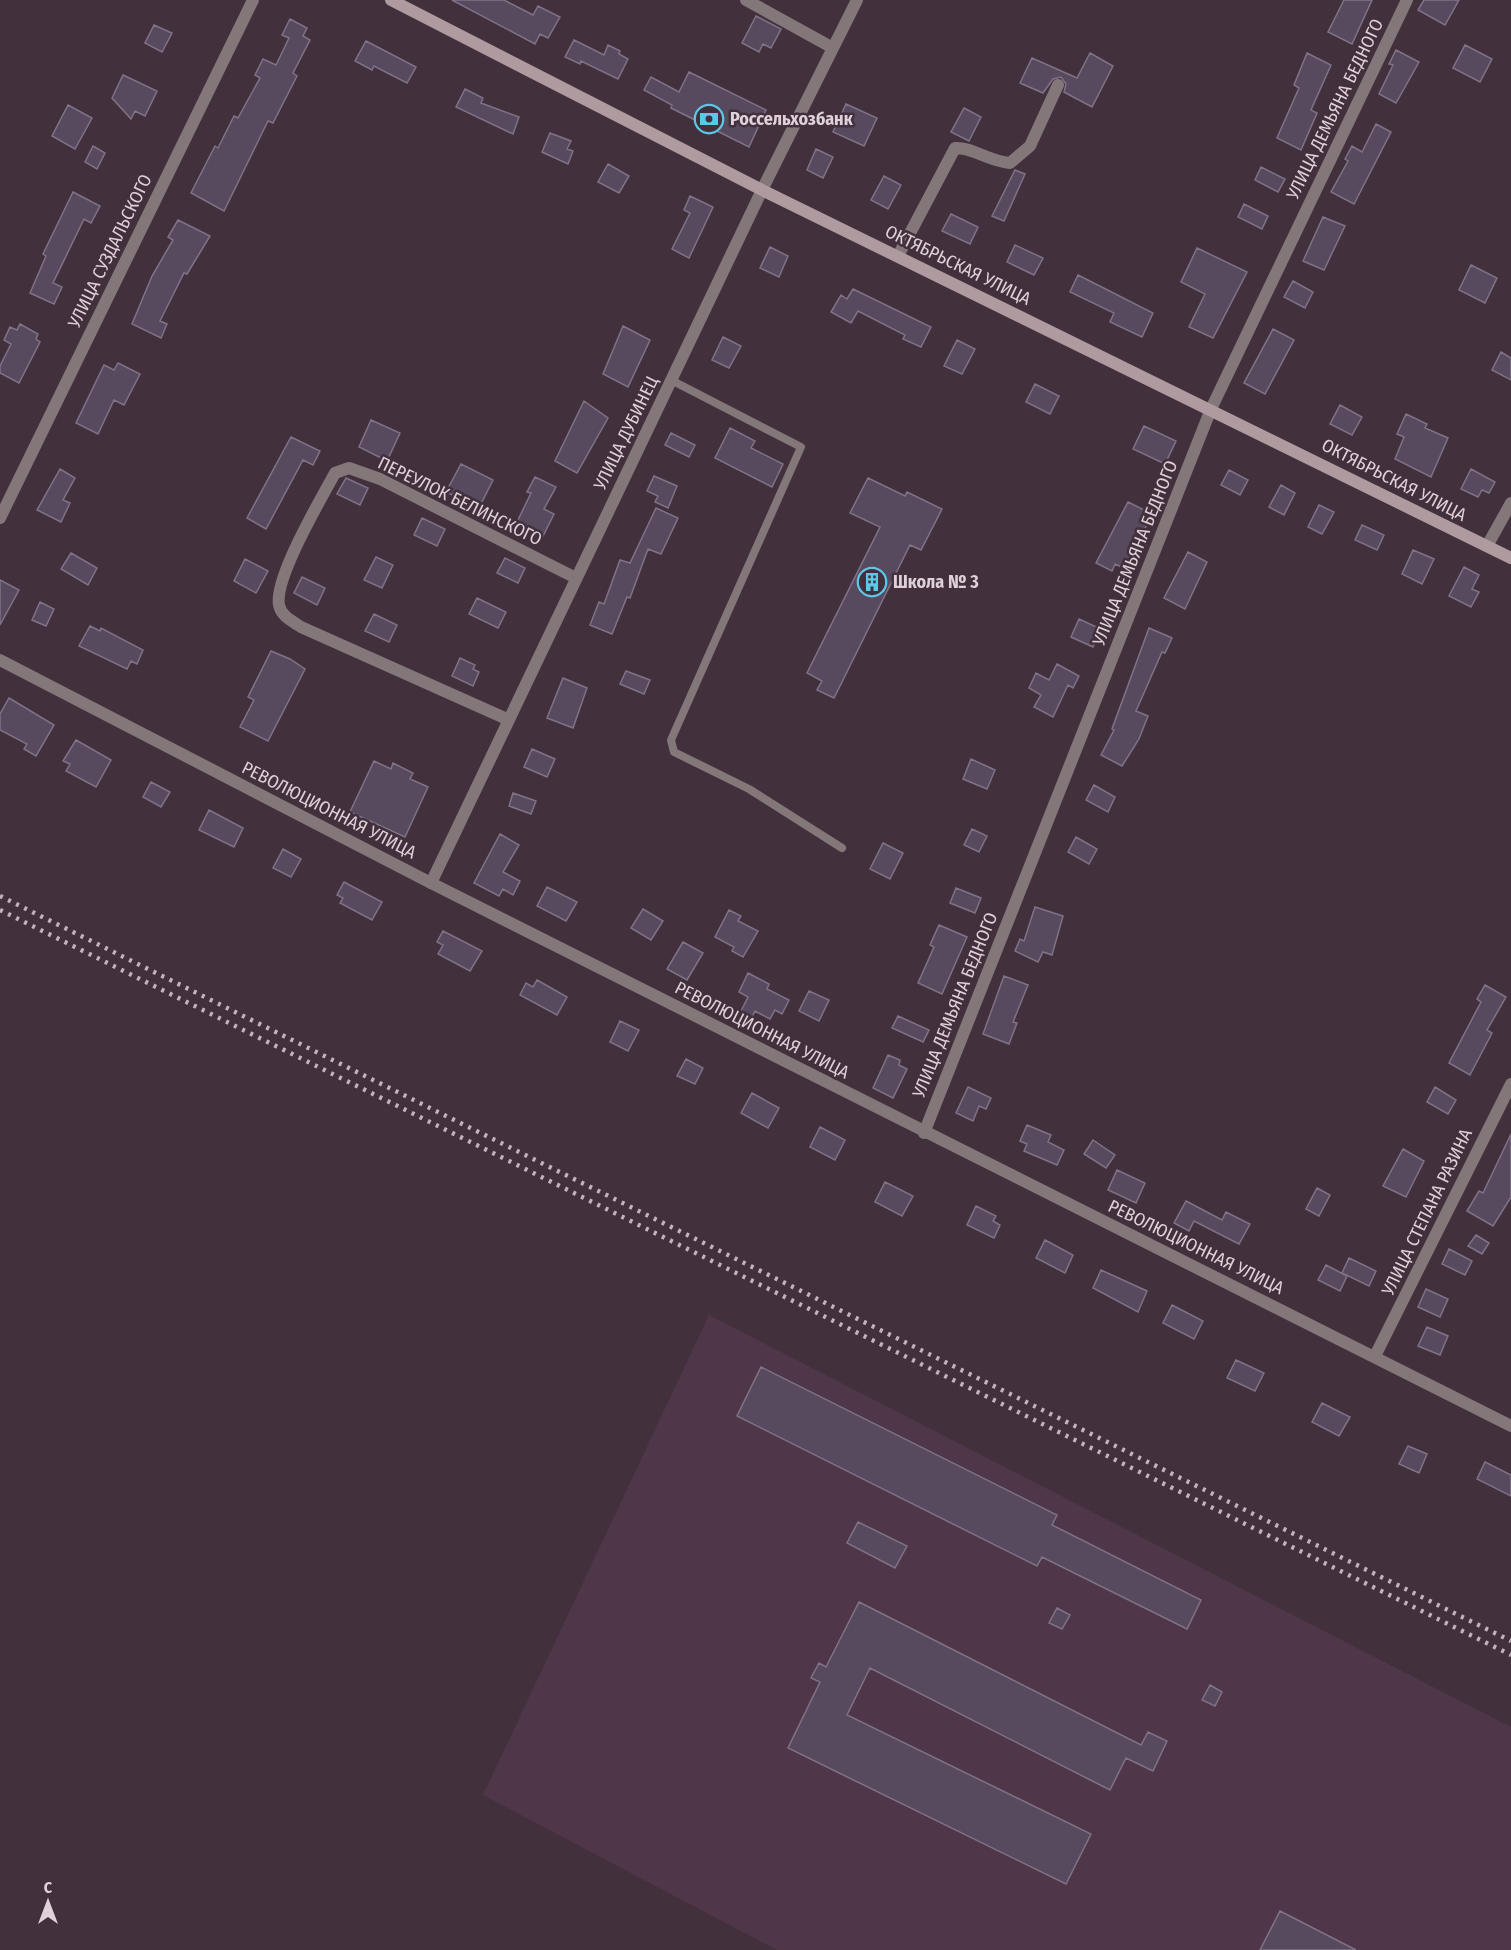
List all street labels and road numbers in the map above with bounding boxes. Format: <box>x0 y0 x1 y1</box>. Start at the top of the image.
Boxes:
street label: УЛИЦА ДЕМЬЯНА БЕДНОГО <box>1281 15 1388 204</box>
street label: УЛИЦА СУЗДАЛЬСКОГО <box>63 171 157 332</box>
street label: ОКТЯБРЬСКАЯ УЛИЦА <box>881 220 1035 310</box>
street label: УЛИЦА ДУБИНЕЦ <box>589 372 663 494</box>
street label: ОКТЯБРЬСКАЯ УЛИЦА <box>1318 434 1471 526</box>
street label: ПЕРЕУЛОК БЕЛИНСКОГО <box>374 452 546 550</box>
street label: УЛИЦА ДЕМЬЯНА БЕДНОГО <box>1087 457 1182 650</box>
street label: РЕВОЛЮЦИОННАЯ УЛИЦА <box>238 756 420 864</box>
street label: УЛИЦА ДЕМЬЯНА БЕДНОГО <box>907 909 1002 1102</box>
street label: РЕВОЛЮЦИОННАЯ УЛИЦА <box>671 976 853 1084</box>
street label: УЛИЦА СТЕПАНА РАЗИНА <box>1377 1125 1477 1300</box>
street label: РЕВОЛЮЦИОННАЯ УЛИЦА <box>1105 1195 1288 1299</box>

